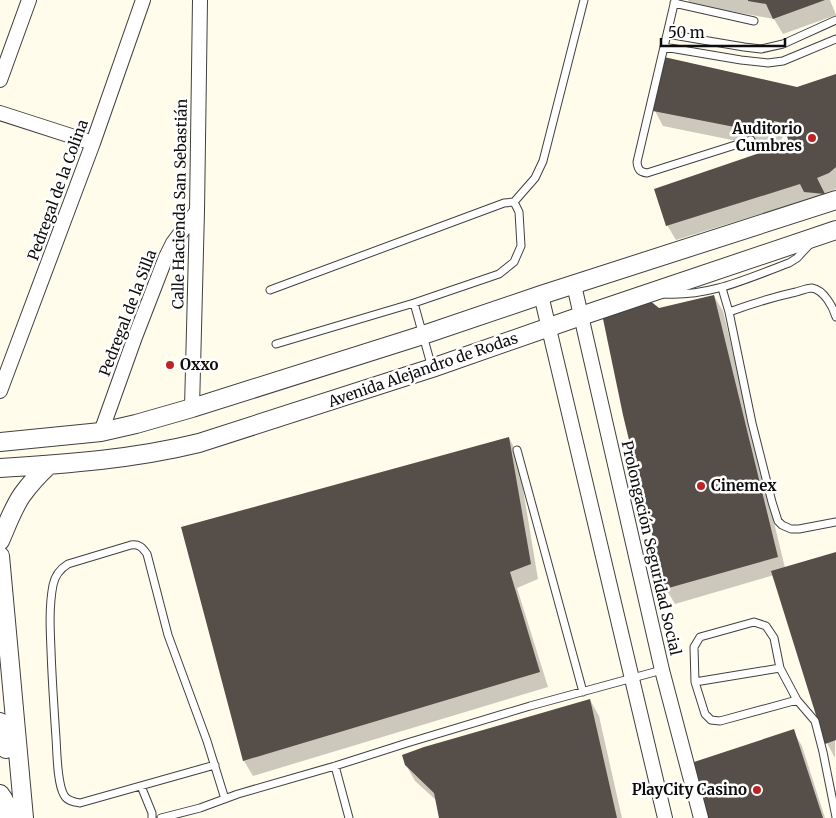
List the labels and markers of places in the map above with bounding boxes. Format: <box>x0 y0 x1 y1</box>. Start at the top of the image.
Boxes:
place label: Auditorio Cumbres <box>731 119 802 155</box>
marker: Auditorio Cumbres <box>806 132 818 144</box>
place label: Oxxo <box>180 355 219 374</box>
marker: Oxxo <box>164 359 176 371</box>
place label: Cinemex <box>711 476 777 495</box>
marker: Cinemex <box>695 480 707 492</box>
place label: PlayCity Casino <box>632 780 747 799</box>
marker: PlayCity Casino <box>751 784 763 796</box>

